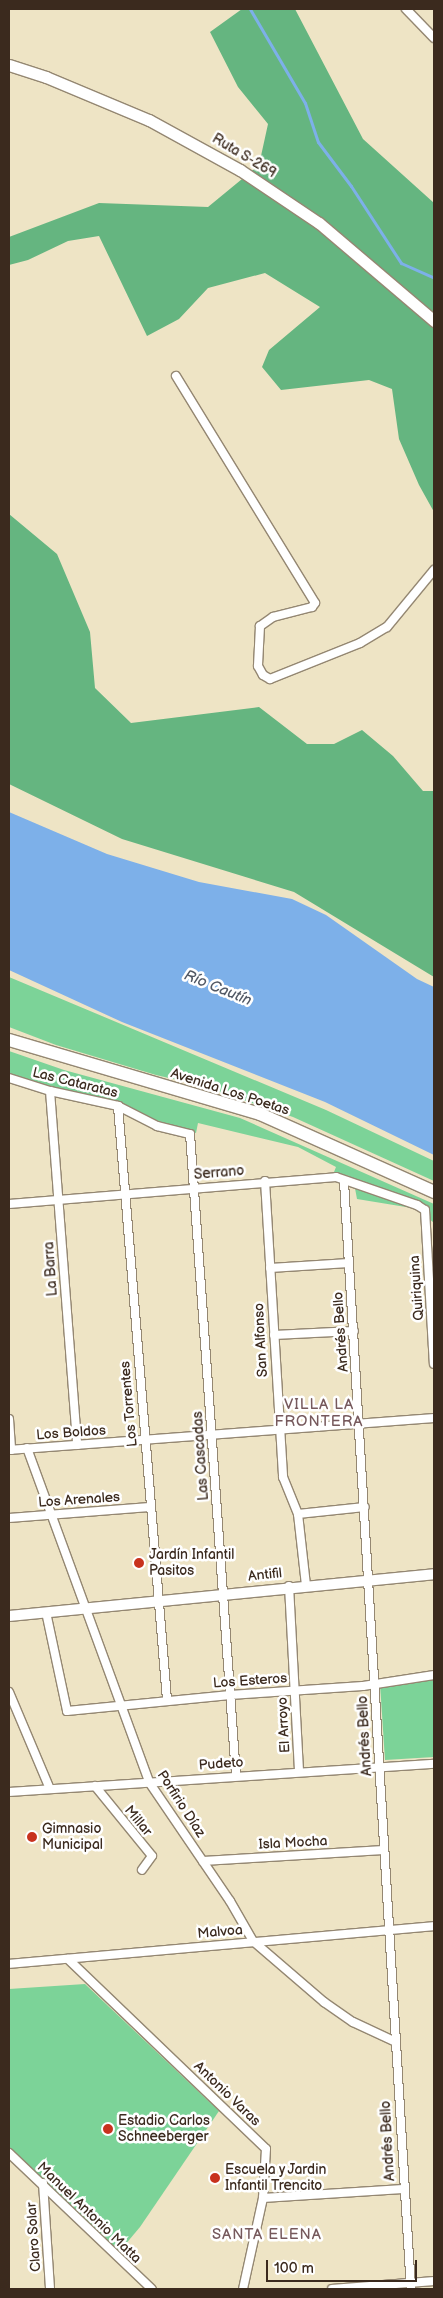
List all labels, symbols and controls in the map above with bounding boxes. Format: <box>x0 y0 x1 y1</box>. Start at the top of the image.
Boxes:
street label: Ruta S-269 <box>209 130 279 182</box>
water label: Río Cautín <box>182 966 254 1010</box>
street label: Las Cataratas <box>31 1064 119 1102</box>
street label: Avenida Los Poetas <box>169 1065 291 1119</box>
street label: Serrano <box>193 1162 245 1184</box>
street label: La Barra <box>41 1241 61 1297</box>
street label: Quiriquina <box>406 1255 428 1321</box>
street label: Andrés Bello <box>330 1291 352 1373</box>
street label: San Alfonso <box>251 1302 271 1378</box>
street label: Los Torrentes <box>117 1360 141 1448</box>
district label: VILLA LA FRONTERA <box>273 1395 365 1430</box>
street label: Las Cascadas <box>190 1411 212 1501</box>
street label: Los Boldos <box>36 1422 106 1444</box>
street label: Los Arenales <box>38 1489 120 1511</box>
place label: Jardín Infantil Pasitos <box>149 1547 234 1580</box>
marker: Jardín Infantil Pasitos <box>133 1557 145 1569</box>
street label: Antifil <box>247 1565 283 1585</box>
street label: Los Esteros <box>212 1670 288 1692</box>
street label: Andrés Bello <box>355 1695 375 1777</box>
street label: El Arroyo <box>274 1697 294 1753</box>
street label: Pudeto <box>198 1754 244 1774</box>
street label: Porfirio Díaz <box>153 1767 209 1841</box>
street label: Millar <box>120 1802 156 1840</box>
place label: Gimnasio Municipal <box>42 1821 103 1854</box>
marker: Gimnasio Municipal <box>26 1831 38 1843</box>
street label: Isla Mocha <box>258 1833 328 1853</box>
street label: Malvoa <box>197 1922 243 1942</box>
street label: Antonio Varas <box>190 2058 264 2130</box>
street label: Andrés Bello <box>378 2100 398 2182</box>
place label: Estadio Carlos Schneeberger <box>118 2113 210 2146</box>
marker: Estadio Carlos Schneeberger <box>102 2123 114 2135</box>
street label: Manuel Antonio Matta <box>33 2159 145 2267</box>
place label: Escuela y Jardin Infantil Trencito <box>225 2162 328 2194</box>
marker: Escuela y Jardin Infantil Trencito <box>209 2172 221 2184</box>
street label: Claro Solar <box>23 2202 45 2272</box>
district label: SANTA ELENA <box>211 2226 323 2244</box>
scale bar <box>268 2250 419 2282</box>
text: 100 m <box>274 2259 314 2278</box>

